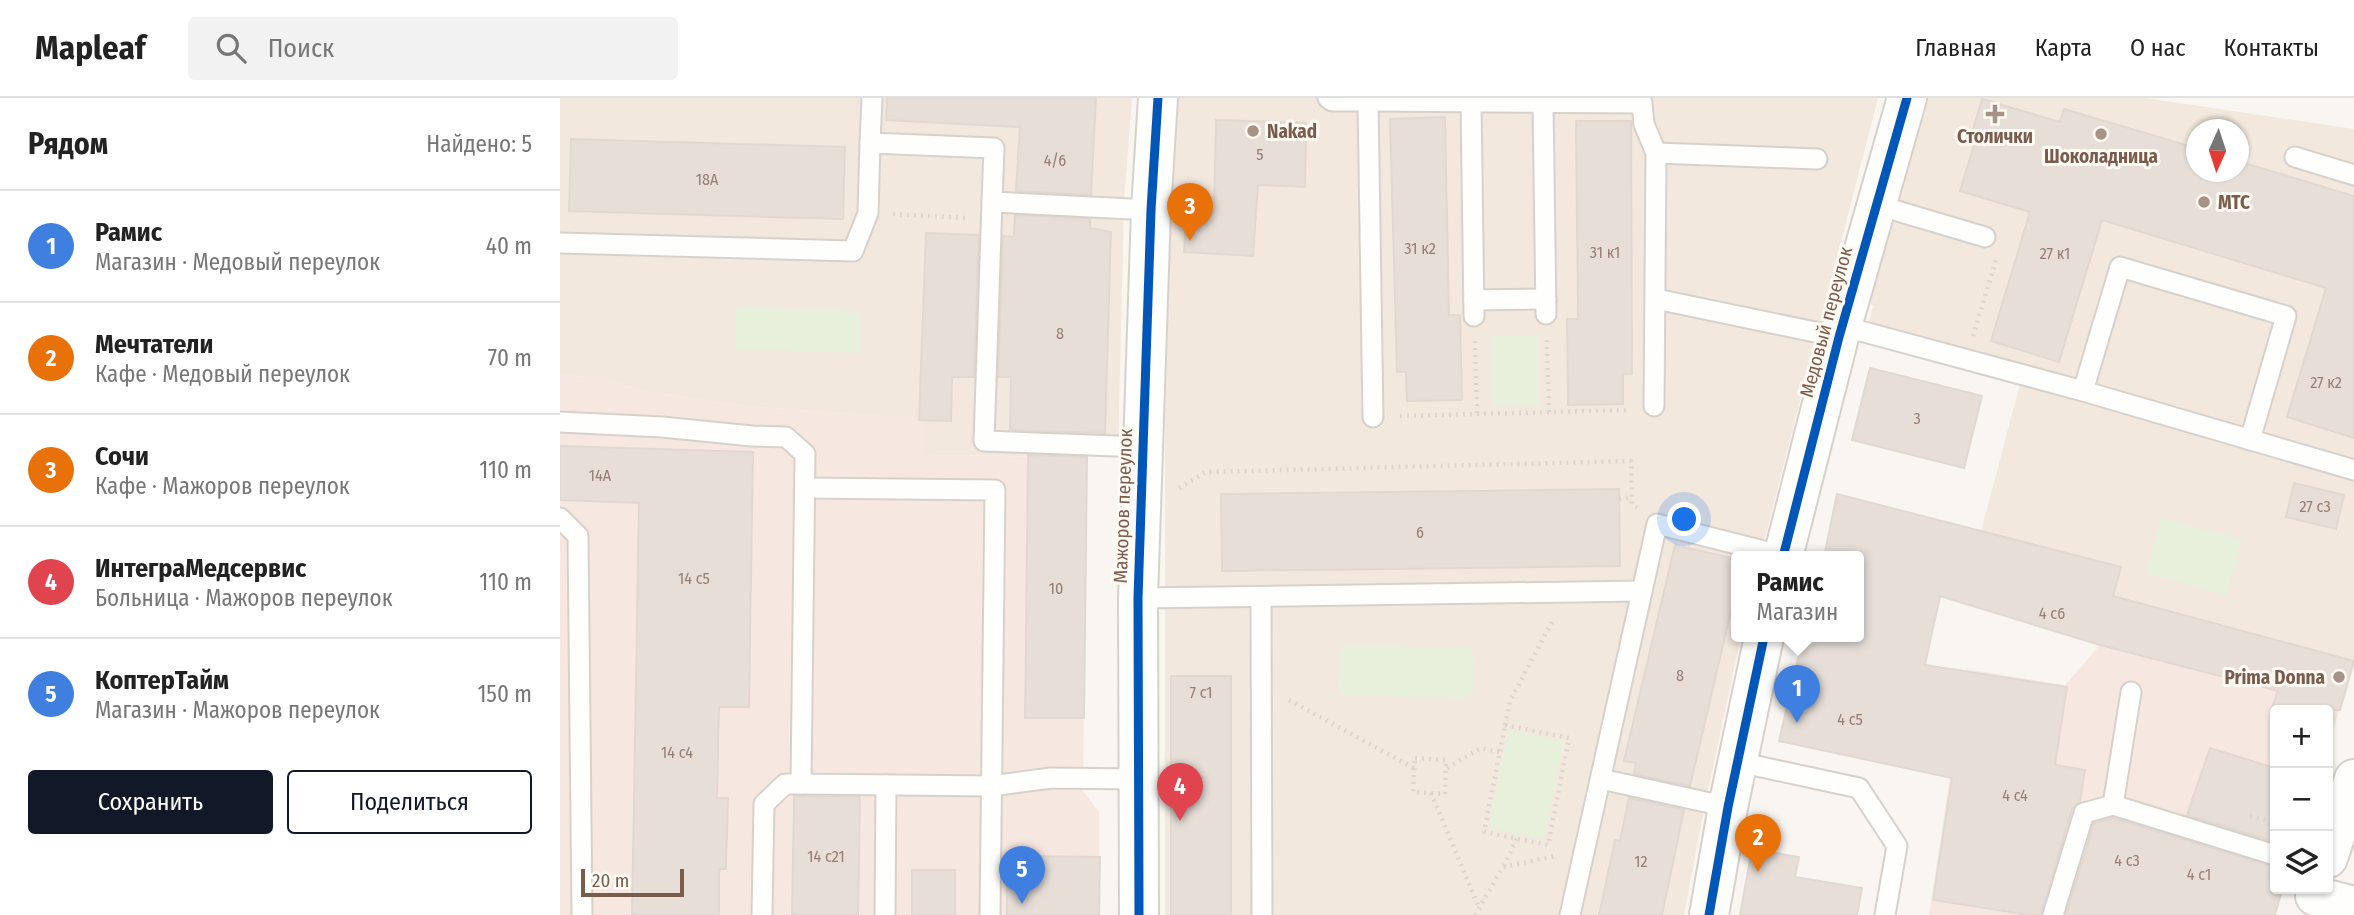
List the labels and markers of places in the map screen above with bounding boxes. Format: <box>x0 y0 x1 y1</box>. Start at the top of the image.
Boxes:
marker: Столички <box>1987 106 2003 122</box>
place label: Nakad <box>1267 120 1317 143</box>
marker: Nakad <box>1245 123 1261 139</box>
place label: Столички <box>1957 125 2033 148</box>
marker: Шоколадница <box>2093 126 2109 142</box>
place label: Шоколадница <box>2044 145 2158 168</box>
pin: 3 <box>1167 183 1213 241</box>
place label: МТС <box>2218 191 2250 214</box>
marker: МТС <box>2196 194 2212 210</box>
pin: 1 <box>1774 665 1820 723</box>
place label: Prima Donna <box>2224 666 2325 689</box>
marker: Prima Donna <box>2331 669 2347 685</box>
pin: 4 <box>1157 763 1203 821</box>
pin: 2 <box>1735 814 1781 872</box>
pin: 5 <box>999 846 1045 904</box>

